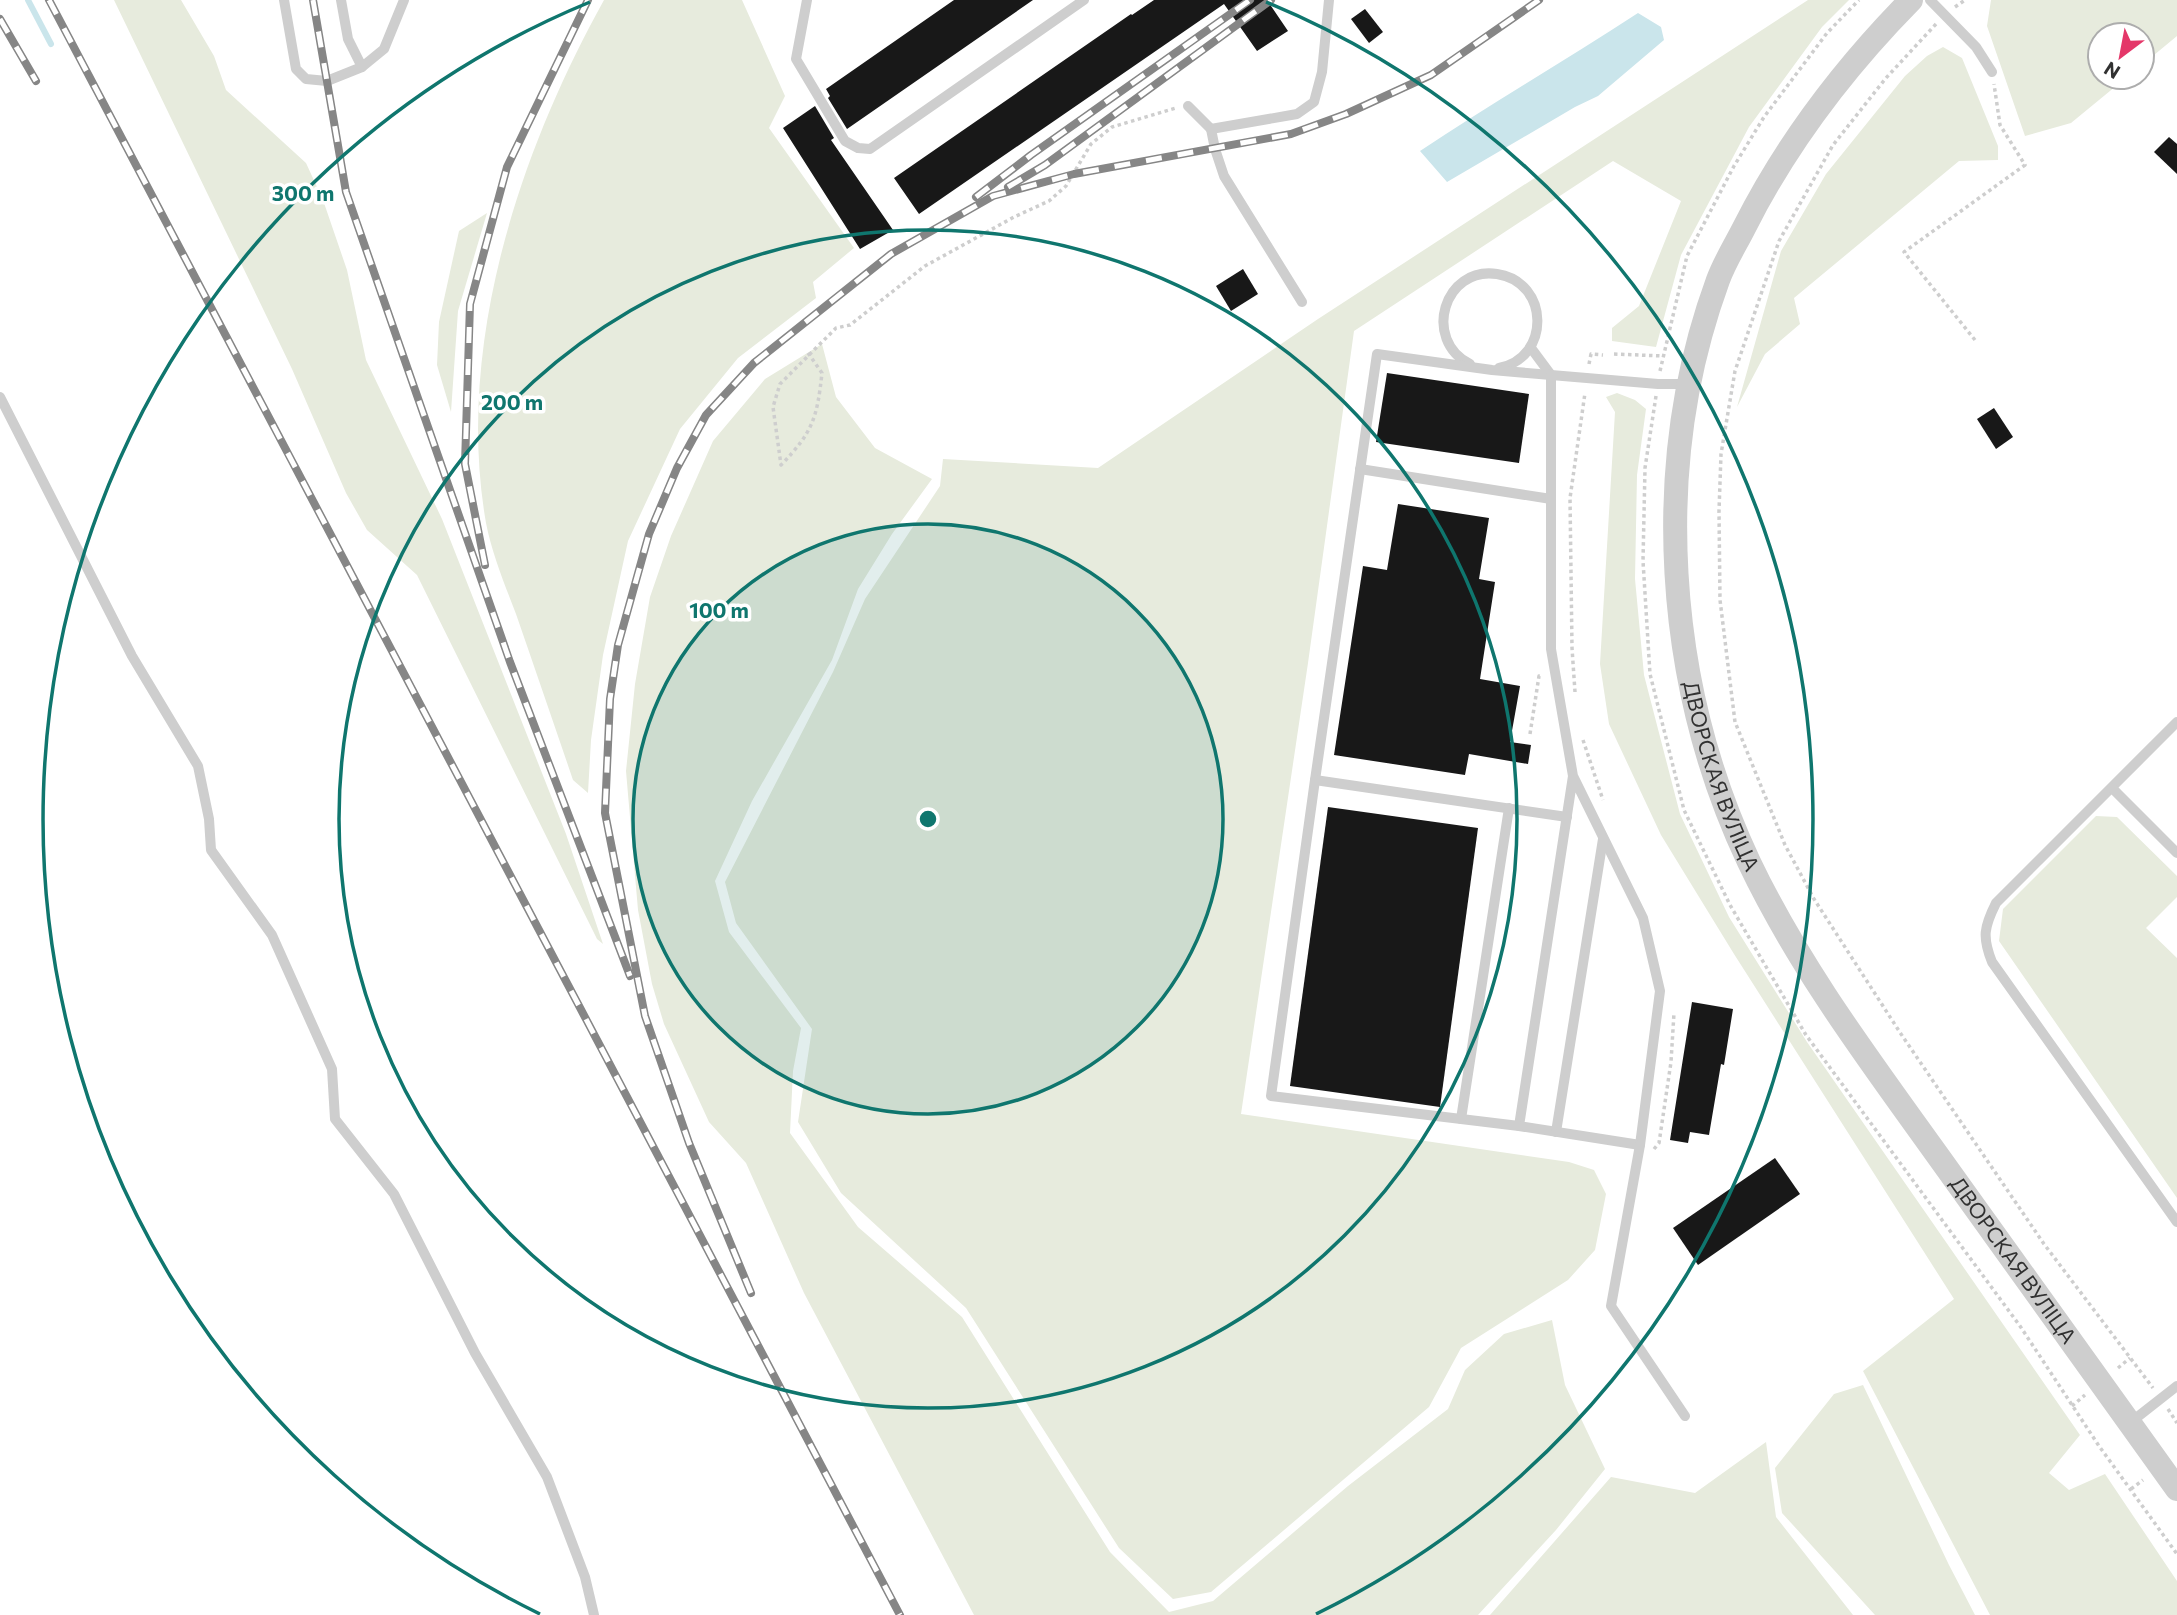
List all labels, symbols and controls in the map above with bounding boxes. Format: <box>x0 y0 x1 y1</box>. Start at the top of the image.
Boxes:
north arrow <box>2086 21 2156 91</box>
text: N <box>2100 57 2124 84</box>
text: 300 m <box>272 180 334 205</box>
text: 200 m <box>481 389 543 414</box>
text: 100 m <box>689 597 749 622</box>
street label: ДВОРСКАЯ ВУЛІЦА <box>1679 679 1765 875</box>
centre of rings <box>916 807 940 831</box>
street label: ДВОРСКАЯ ВУЛІЦА <box>1946 1171 2082 1348</box>

